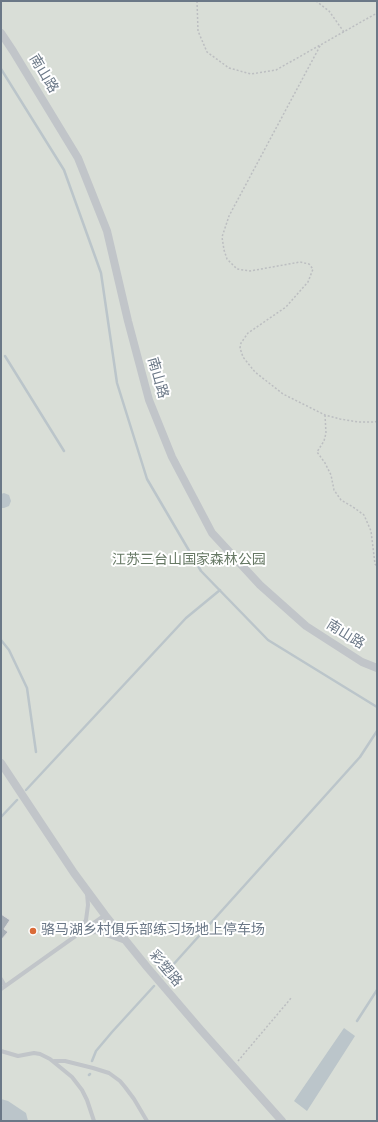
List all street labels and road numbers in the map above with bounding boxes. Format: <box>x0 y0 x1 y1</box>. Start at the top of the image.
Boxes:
street label: 南山路 <box>25 52 61 96</box>
street label: 南山路 <box>143 355 171 401</box>
street label: 南山路 <box>323 617 367 653</box>
street label: 彩塑路 <box>145 948 185 990</box>

